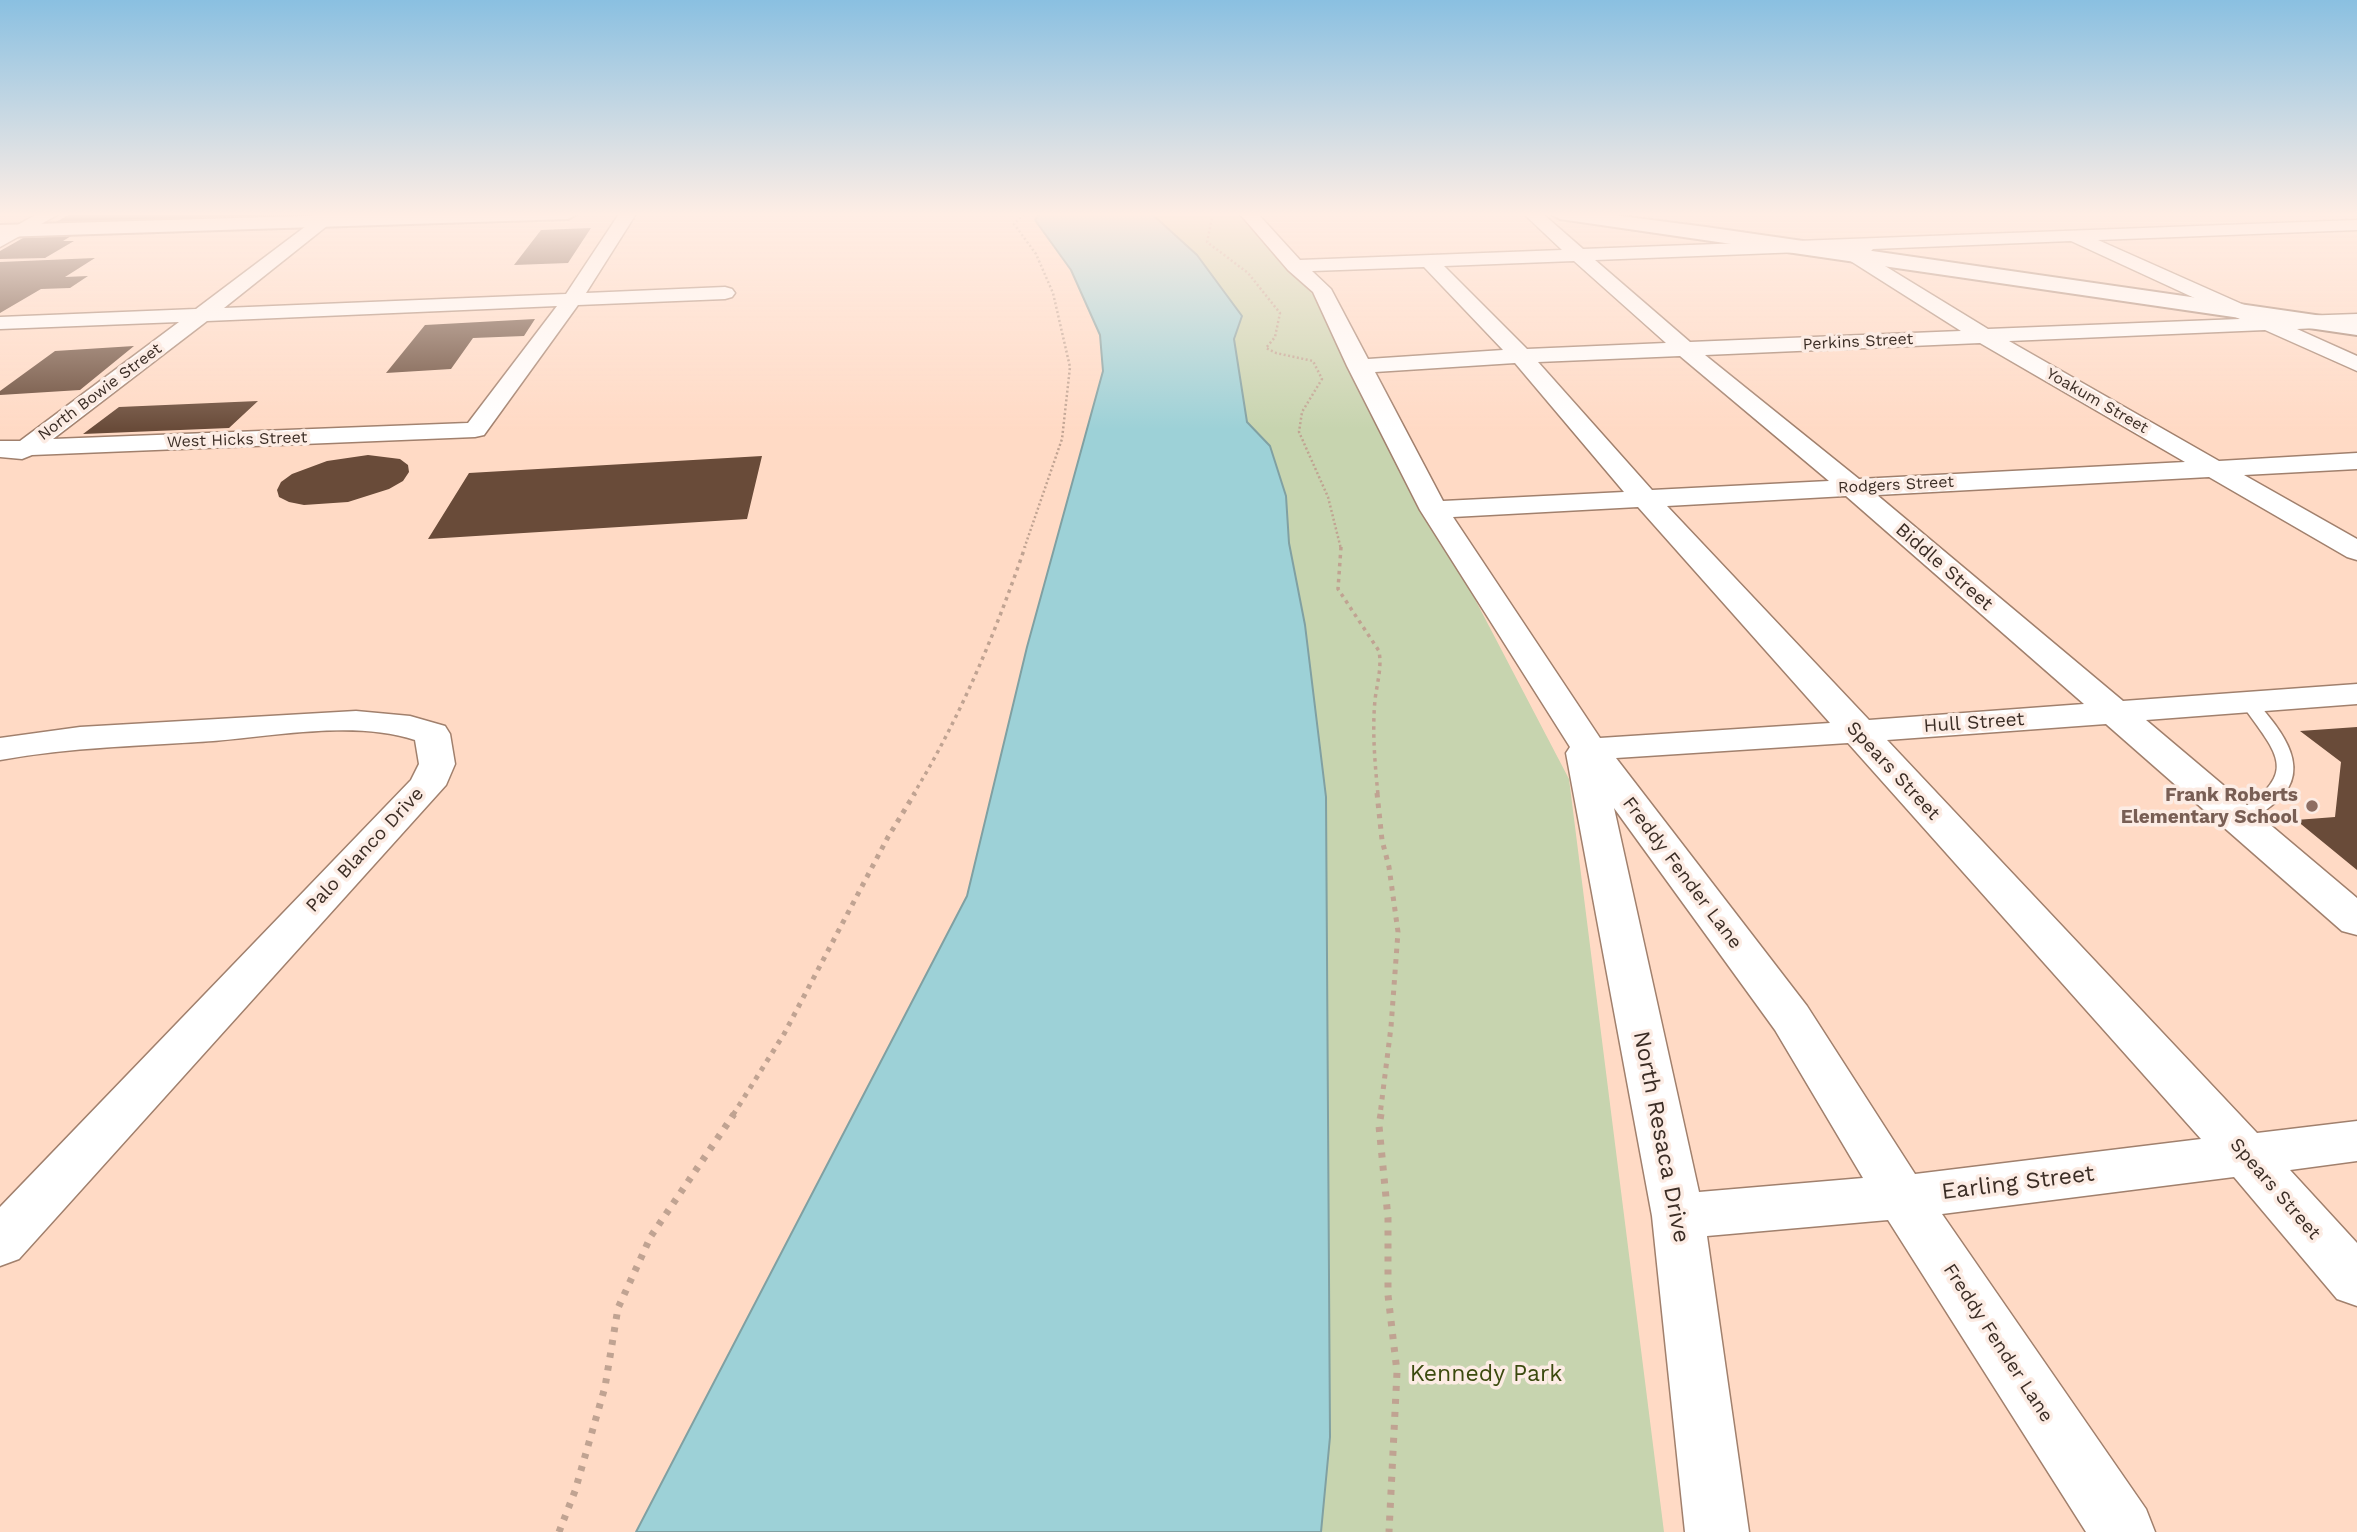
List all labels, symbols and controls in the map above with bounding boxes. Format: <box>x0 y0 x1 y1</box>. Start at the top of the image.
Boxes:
street label: Perkins Street <box>1802 330 1914 354</box>
street label: North Bowie Street <box>34 339 166 445</box>
street label: Yoakum Street <box>2043 364 2151 438</box>
street label: West Hicks Street <box>166 428 308 452</box>
street label: Rodgers Street <box>1838 472 1954 498</box>
street label: Biddle Street <box>1891 518 1997 616</box>
street label: Hull Street <box>1923 708 2025 738</box>
street label: Spears Street <box>1841 717 1945 825</box>
street label: Palo Blanco Drive <box>301 783 429 917</box>
place label: Frank Roberts Elementary School <box>2121 784 2298 828</box>
street label: Freddy Fender Lane <box>1617 792 1747 954</box>
marker: Frank Roberts Elementary School <box>2304 798 2320 814</box>
street label: North Resaca Drive <box>1627 1029 1695 1245</box>
street label: Spears Street <box>2225 1134 2325 1244</box>
street label: Earling Street <box>1940 1160 2096 1206</box>
street label: Freddy Fender Lane <box>1938 1259 2058 1427</box>
park label: Kennedy Park <box>1410 1360 1562 1388</box>

